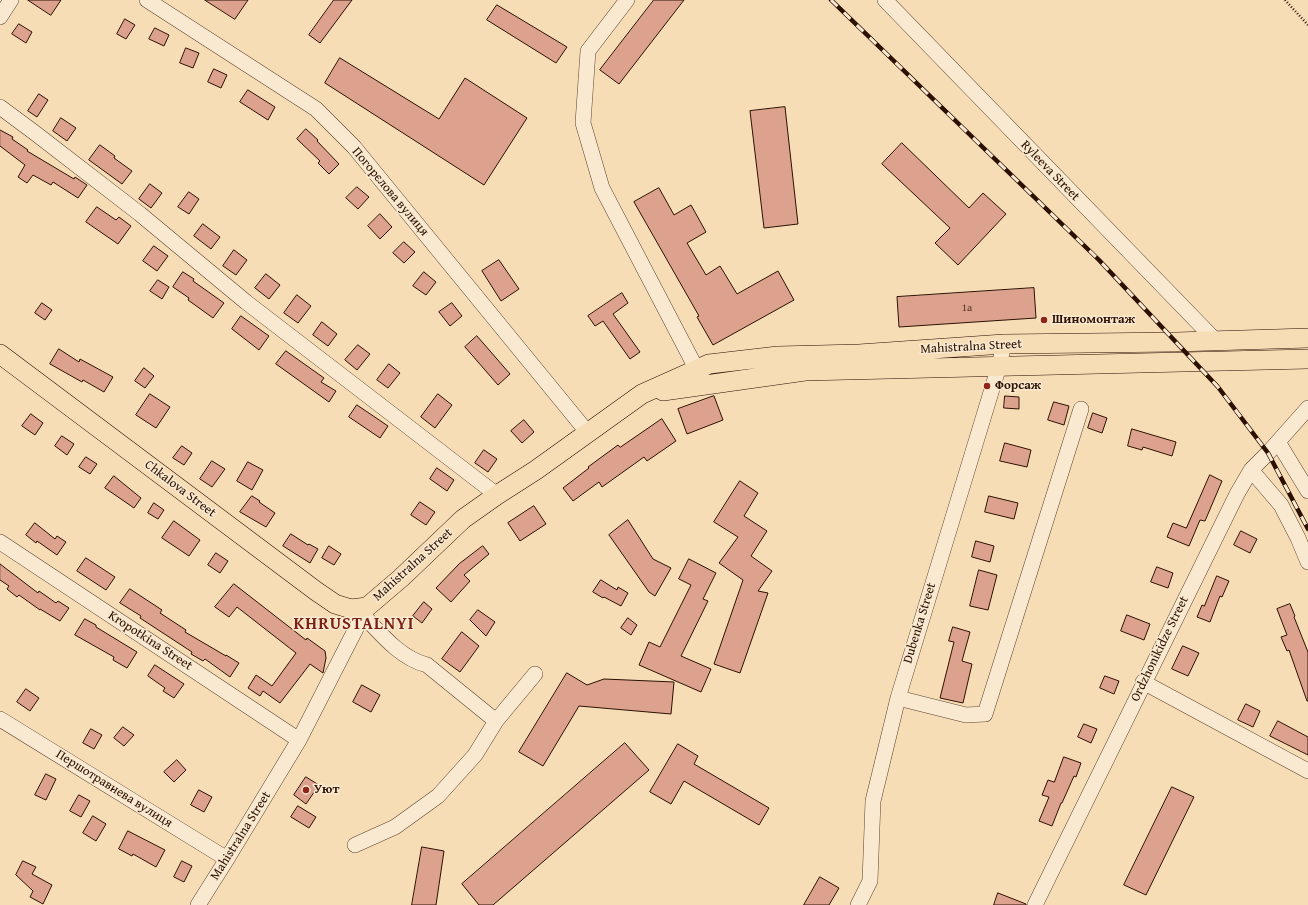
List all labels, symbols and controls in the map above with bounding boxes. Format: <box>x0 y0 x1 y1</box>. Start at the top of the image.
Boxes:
street label: Ryleeva Street <box>1017 138 1083 204</box>
street label: Погорєлова вулиця <box>348 145 432 239</box>
house number: 1а <box>962 301 972 315</box>
place label: Шиномонтаж <box>1052 312 1135 328</box>
marker: Шиномонтаж <box>1039 315 1049 325</box>
street label: Mahistralna Street <box>920 337 1022 357</box>
place label: Форсаж <box>995 378 1041 394</box>
marker: Форсаж <box>982 381 992 391</box>
street label: Chkalova Street <box>141 457 219 521</box>
street label: Mahistralna Street <box>370 525 456 605</box>
street label: Dubenka Street <box>900 581 940 665</box>
street label: Ordzhonikidze Street <box>1128 594 1192 704</box>
street label: Kropotkina Street <box>105 608 195 674</box>
district label: KHRUSTALNYI <box>294 615 414 635</box>
street label: Першотравнева вулиця <box>53 747 175 831</box>
place label: Уют <box>314 782 339 798</box>
marker: Уют <box>301 785 311 795</box>
street label: Mahistralna Street <box>207 789 275 883</box>

